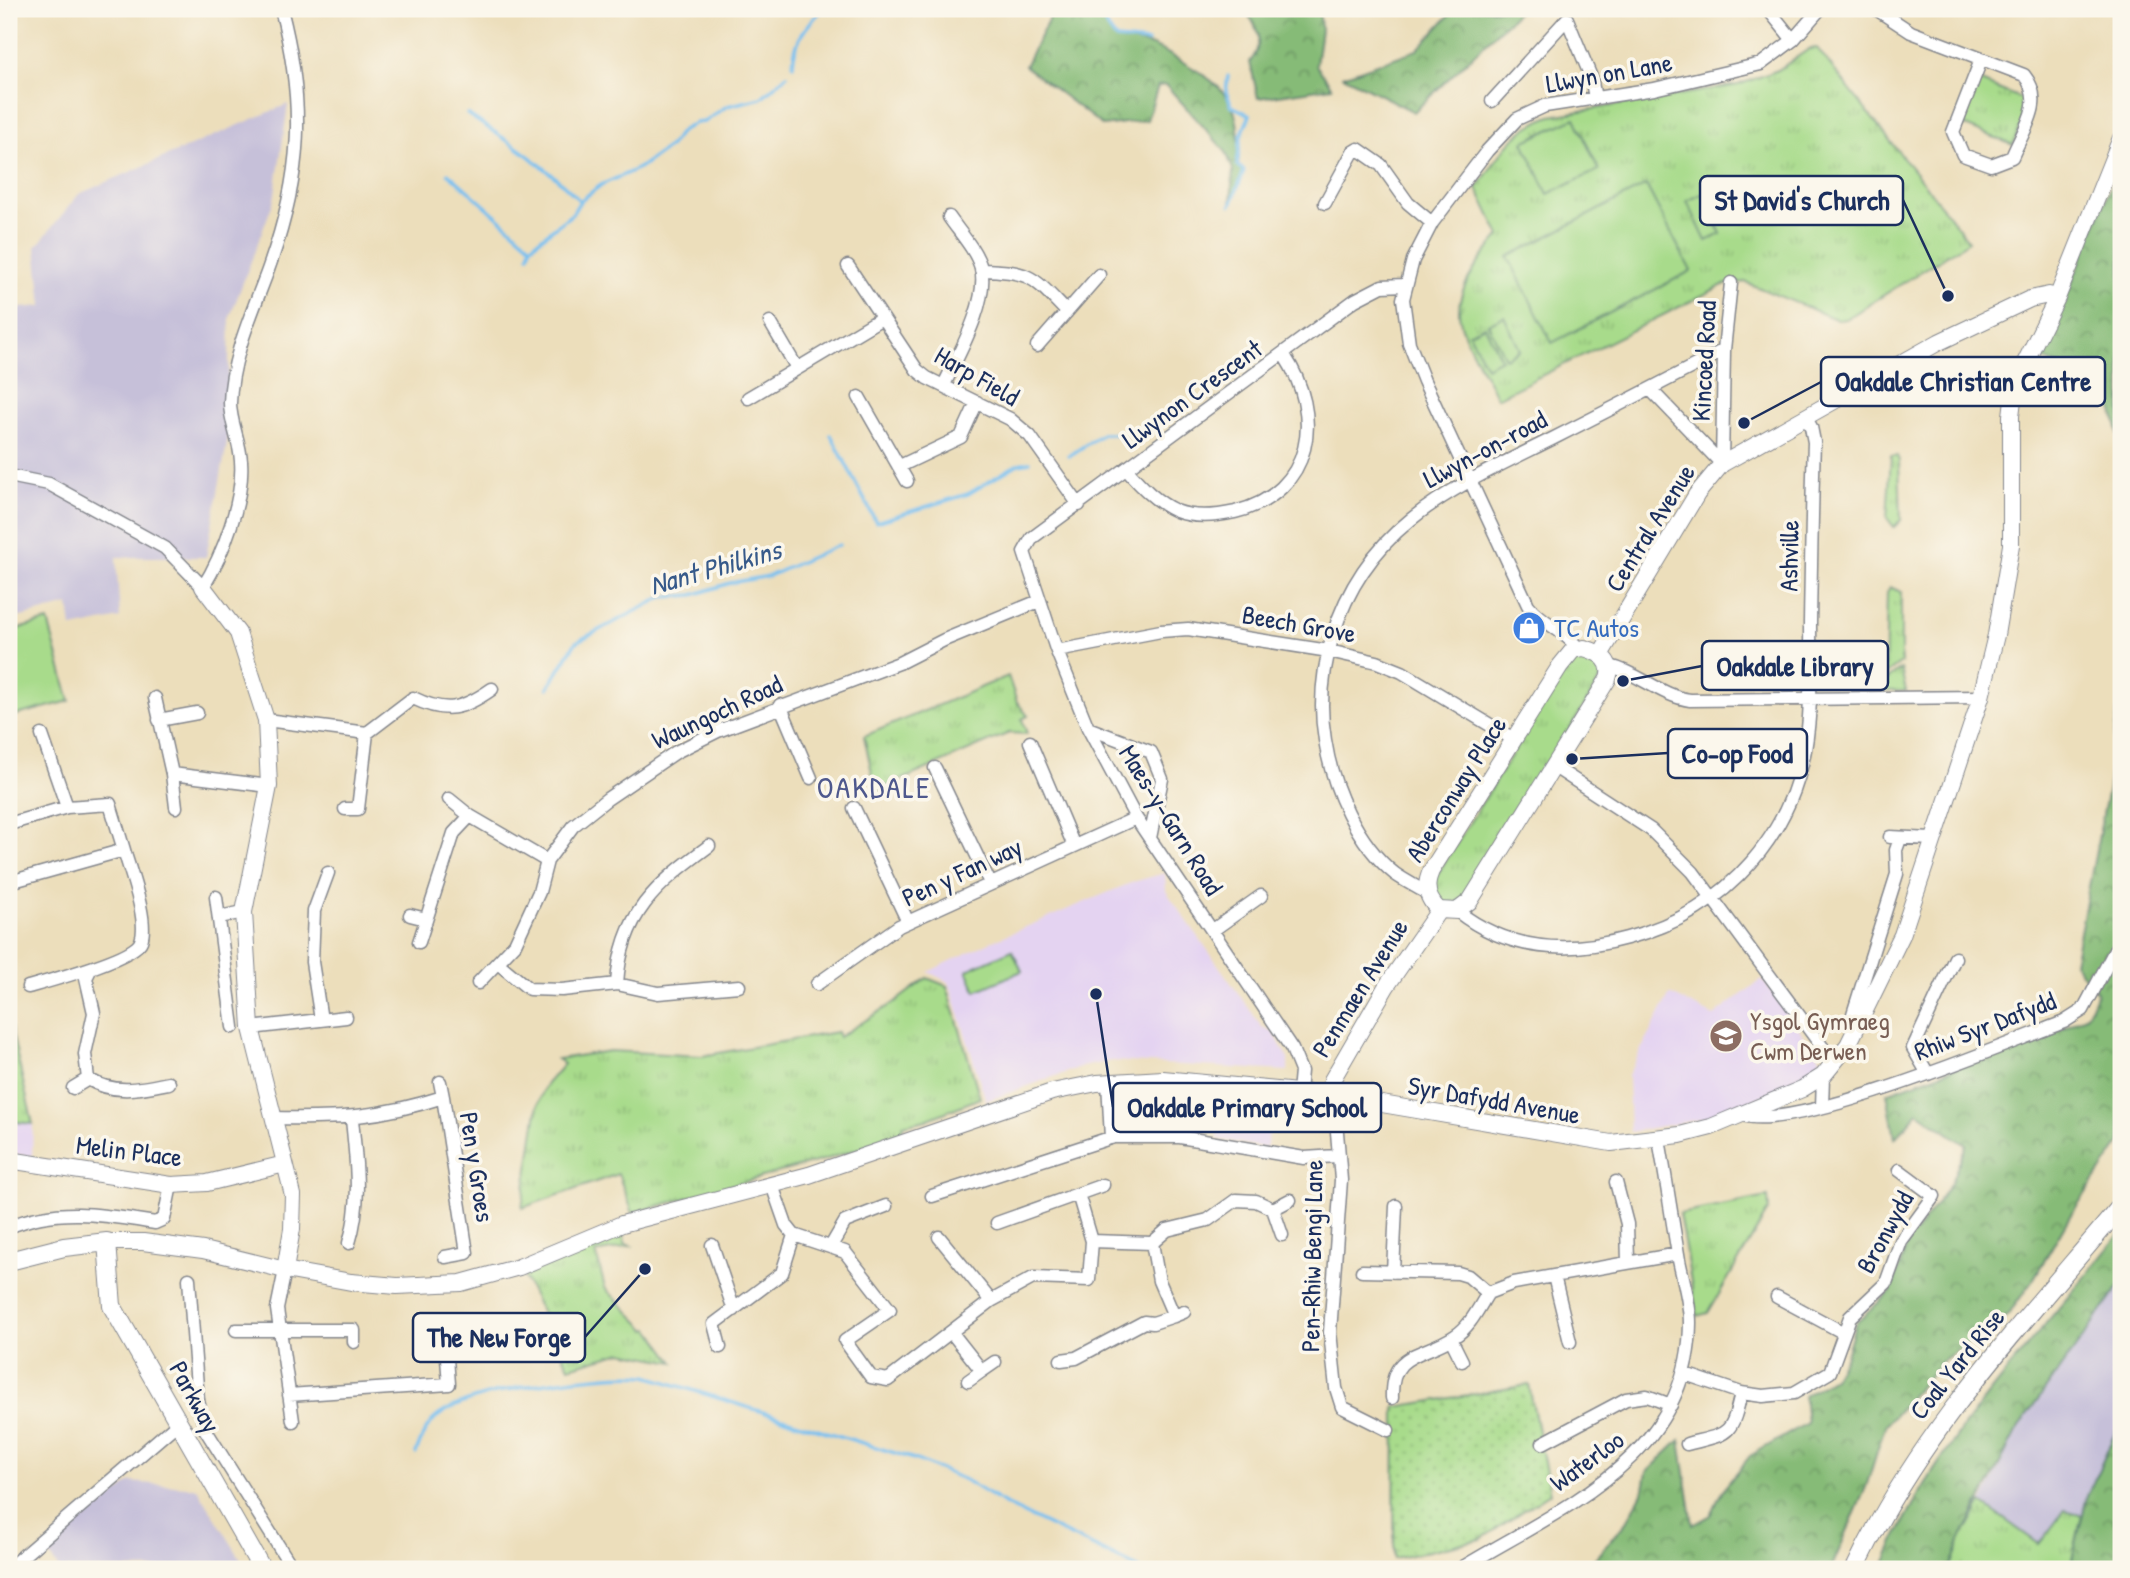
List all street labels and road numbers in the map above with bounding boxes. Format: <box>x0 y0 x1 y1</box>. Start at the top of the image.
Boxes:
street label: Llwyn on Lane <box>1543 44 1675 101</box>
street label: Kincoed Road <box>1683 300 1724 422</box>
street label: Llwynon Crescent <box>1115 330 1270 456</box>
street label: Harp Field <box>928 337 1026 414</box>
street label: Llwyn-on-road <box>1417 401 1553 496</box>
street label: Central Avenue <box>1596 457 1703 598</box>
street label: Ashville <box>1770 520 1807 592</box>
street label: Beech Grove <box>1240 596 1359 651</box>
street label: Waungoch Road <box>646 666 788 757</box>
street label: Aberconway Place <box>1397 709 1514 868</box>
street label: Maes-y-Garn Road <box>1111 738 1232 902</box>
street label: Pen y Fan way <box>896 829 1027 915</box>
street label: Penmaen Avenue <box>1303 912 1416 1063</box>
street label: Rhiw Syr Dafydd <box>1909 983 2060 1069</box>
street label: Syr Dafydd Avenue <box>1405 1067 1583 1132</box>
street label: Pen y Groes <box>452 1109 503 1224</box>
street label: Melin Place <box>74 1127 184 1174</box>
street label: Pen-Rhiw Bengi Lane <box>1292 1160 1331 1352</box>
street label: Bronwydd <box>1848 1184 1921 1279</box>
street label: Coal Yard Rise <box>1901 1301 2012 1427</box>
street label: Parkway <box>162 1355 229 1439</box>
street label: Waterloo <box>1543 1422 1631 1499</box>

